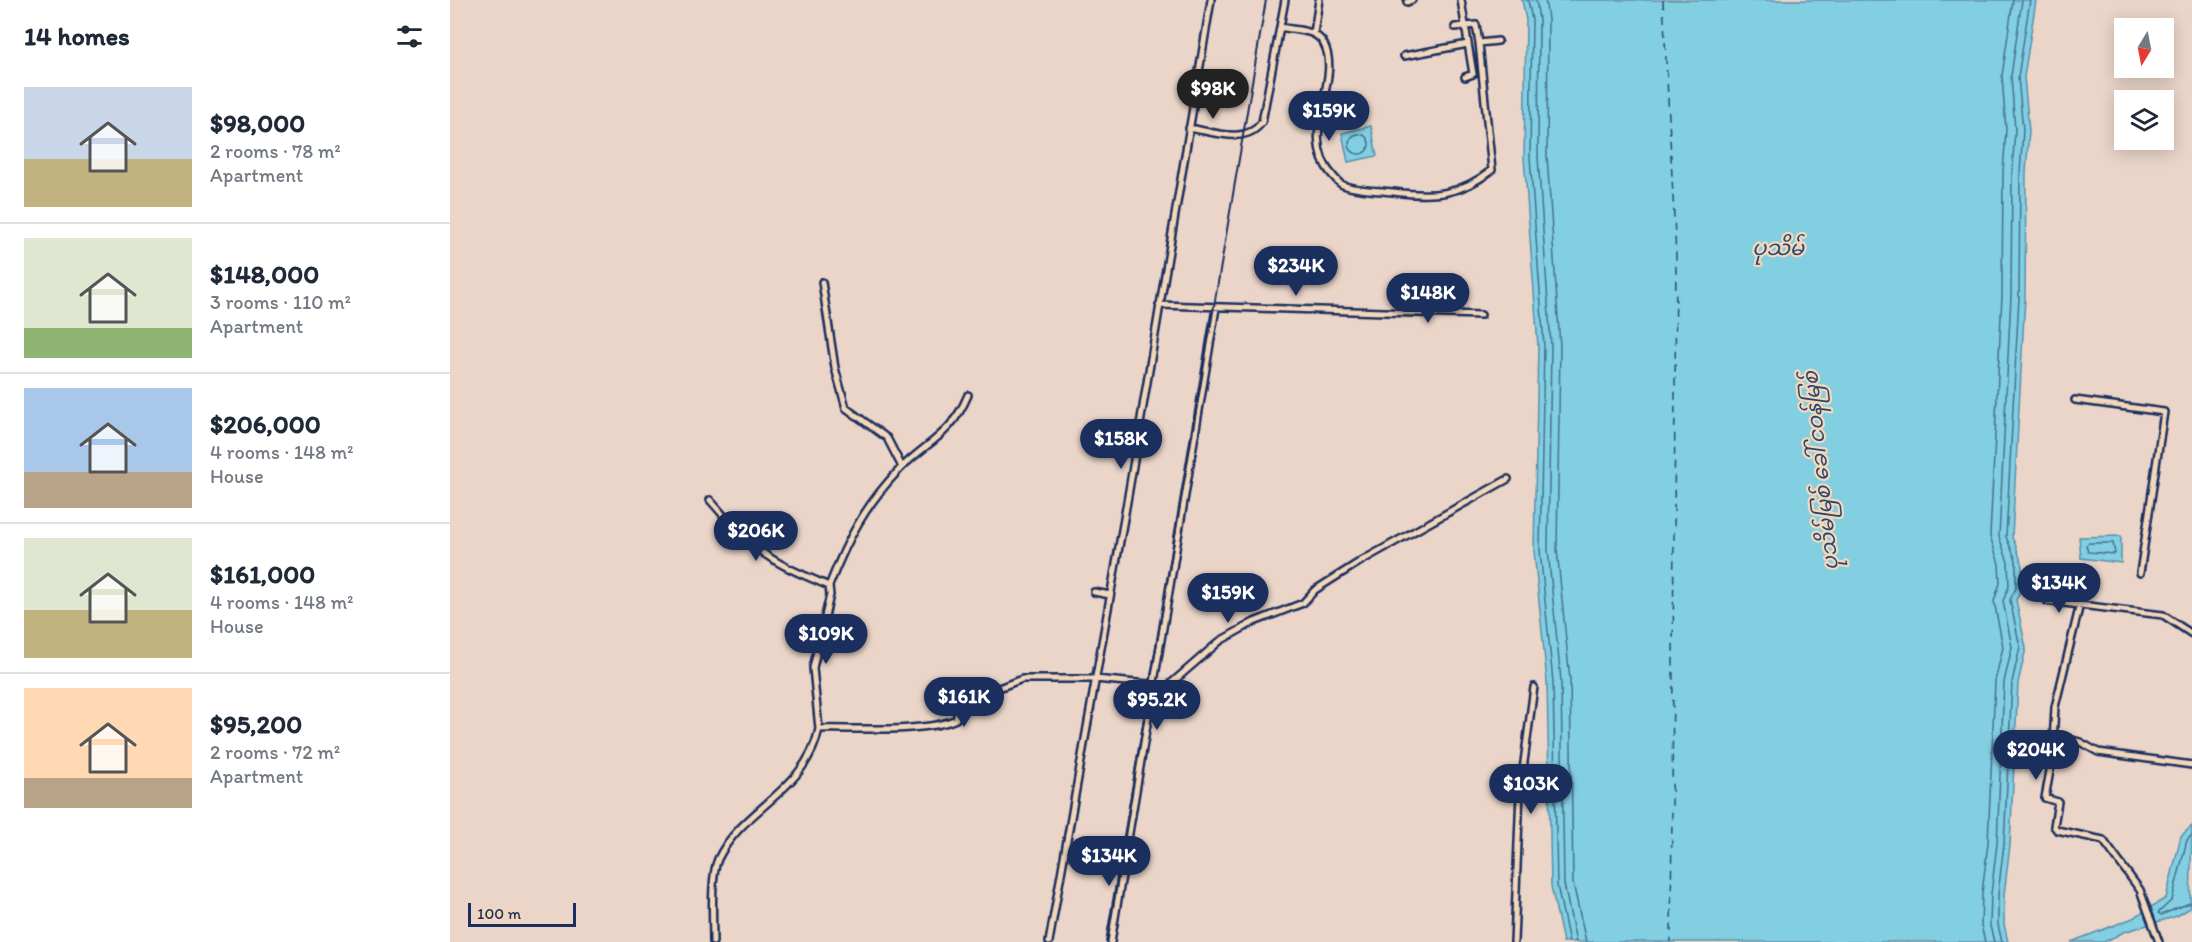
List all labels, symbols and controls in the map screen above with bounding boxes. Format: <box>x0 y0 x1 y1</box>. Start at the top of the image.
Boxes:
north arrow <box>2114 18 2174 78</box>
map controls <box>2114 18 2174 150</box>
text: 14 homes <box>24 20 130 52</box>
icon: filters <box>393 20 426 53</box>
pin: $98K <box>1177 69 1249 120</box>
text: $98K <box>1191 76 1235 100</box>
button: layers <box>2114 90 2174 150</box>
pin: $159K <box>1287 91 1371 142</box>
text: $159K <box>1302 98 1356 122</box>
text: $98,000 <box>210 107 305 139</box>
icon: home <box>72 111 144 183</box>
text: 2 rooms · 78 m² <box>210 139 341 163</box>
text: Apartment <box>210 163 303 187</box>
water label: ပုသိမ် <box>1752 233 1805 265</box>
pin: $234K <box>1254 246 1338 297</box>
text: $234K <box>1268 253 1324 277</box>
text: $148,000 <box>210 258 319 290</box>
icon: home <box>72 262 144 334</box>
pin: $148K <box>1386 273 1470 324</box>
text: $148K <box>1400 280 1456 304</box>
text: 3 rooms · 110 m² <box>210 290 351 314</box>
text: Apartment <box>210 314 303 338</box>
water label: ပုသိမ်မြစ် ခေါ် ငဝန်မြစ် <box>1795 368 1848 572</box>
text: $206,000 <box>210 408 321 440</box>
icon: home <box>72 412 144 484</box>
pin: $158K <box>1079 419 1163 470</box>
text: $158K <box>1094 426 1148 450</box>
text: 4 rooms · 148 m² <box>210 440 354 464</box>
text: House <box>210 464 264 488</box>
pin: $206K <box>714 511 798 562</box>
text: $206K <box>728 518 784 542</box>
text: $161,000 <box>210 558 315 590</box>
icon: home <box>72 562 144 634</box>
pin: $134K <box>2017 563 2101 614</box>
text: $134K <box>2031 570 2087 594</box>
pin: $159K <box>1186 573 1270 624</box>
text: $159K <box>1201 580 1255 604</box>
text: 4 rooms · 148 m² <box>210 590 354 614</box>
text: House <box>210 614 264 638</box>
pin: $109K <box>784 614 868 665</box>
text: $109K <box>799 621 853 645</box>
pin: $161K <box>922 677 1006 728</box>
pin: $95.2K <box>1108 680 1206 731</box>
text: $161K <box>938 684 990 708</box>
text: $95.2K <box>1127 687 1187 711</box>
text: $95,200 <box>210 708 302 740</box>
icon: home <box>72 712 144 784</box>
pin: $204K <box>1994 730 2078 781</box>
text: $204K <box>2007 737 2065 761</box>
text: 2 rooms · 72 m² <box>210 740 340 764</box>
text: Apartment <box>210 764 303 788</box>
pin: $103K <box>1489 764 1573 815</box>
text: $103K <box>1503 771 1559 795</box>
pin: $134K <box>1067 836 1151 887</box>
text: $134K <box>1081 843 1137 867</box>
scale bar <box>468 900 576 928</box>
text: 100 m <box>477 904 521 923</box>

